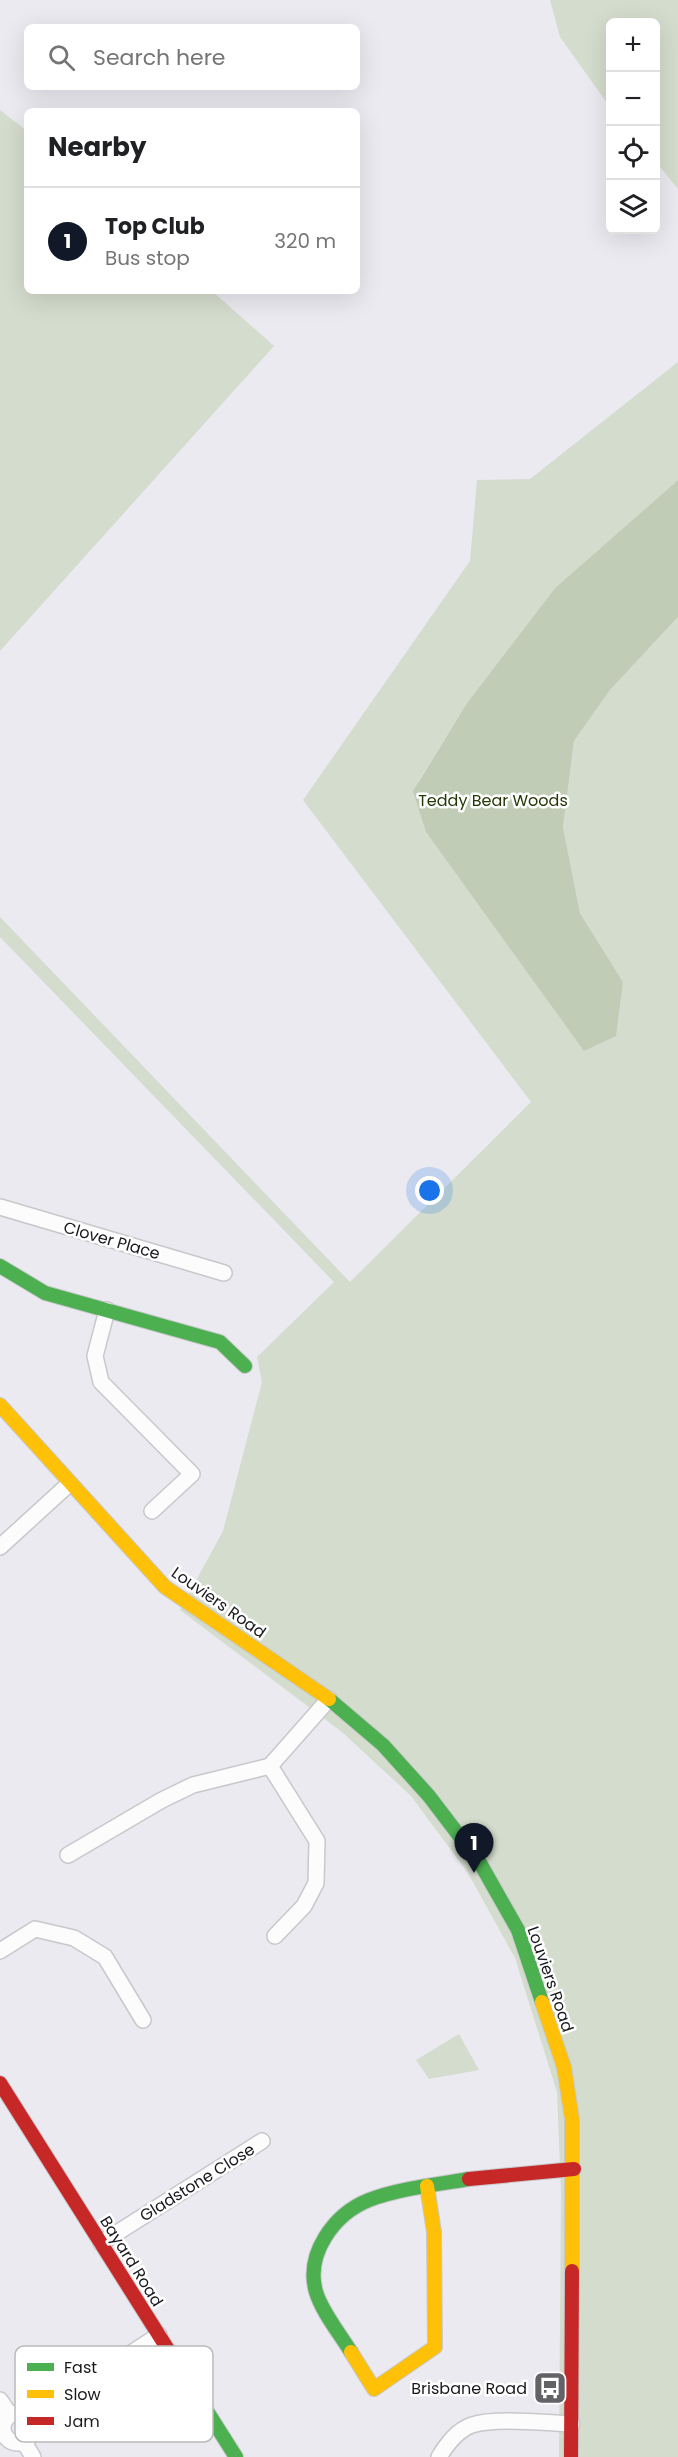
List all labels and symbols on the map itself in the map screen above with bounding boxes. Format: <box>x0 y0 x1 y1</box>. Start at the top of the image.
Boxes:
park label: Teddy Bear Woods <box>418 789 568 812</box>
your location <box>415 1176 444 1205</box>
street label: Clover Place <box>61 1216 163 1265</box>
street label: Louviers Road <box>167 1561 271 1643</box>
pin: 1 <box>454 1824 494 1873</box>
street label: Louviers Road <box>522 1923 579 2035</box>
street label: Gladstone Close <box>135 2138 259 2227</box>
street label: Bayard Road <box>95 2211 169 2311</box>
legend <box>15 2346 213 2442</box>
text: Fast <box>64 2356 97 2379</box>
bus stop icon: Brisbane Road <box>532 2370 568 2406</box>
place label: Brisbane Road <box>411 2377 527 2400</box>
text: Slow <box>64 2383 101 2406</box>
text: Jam <box>64 2410 100 2433</box>

